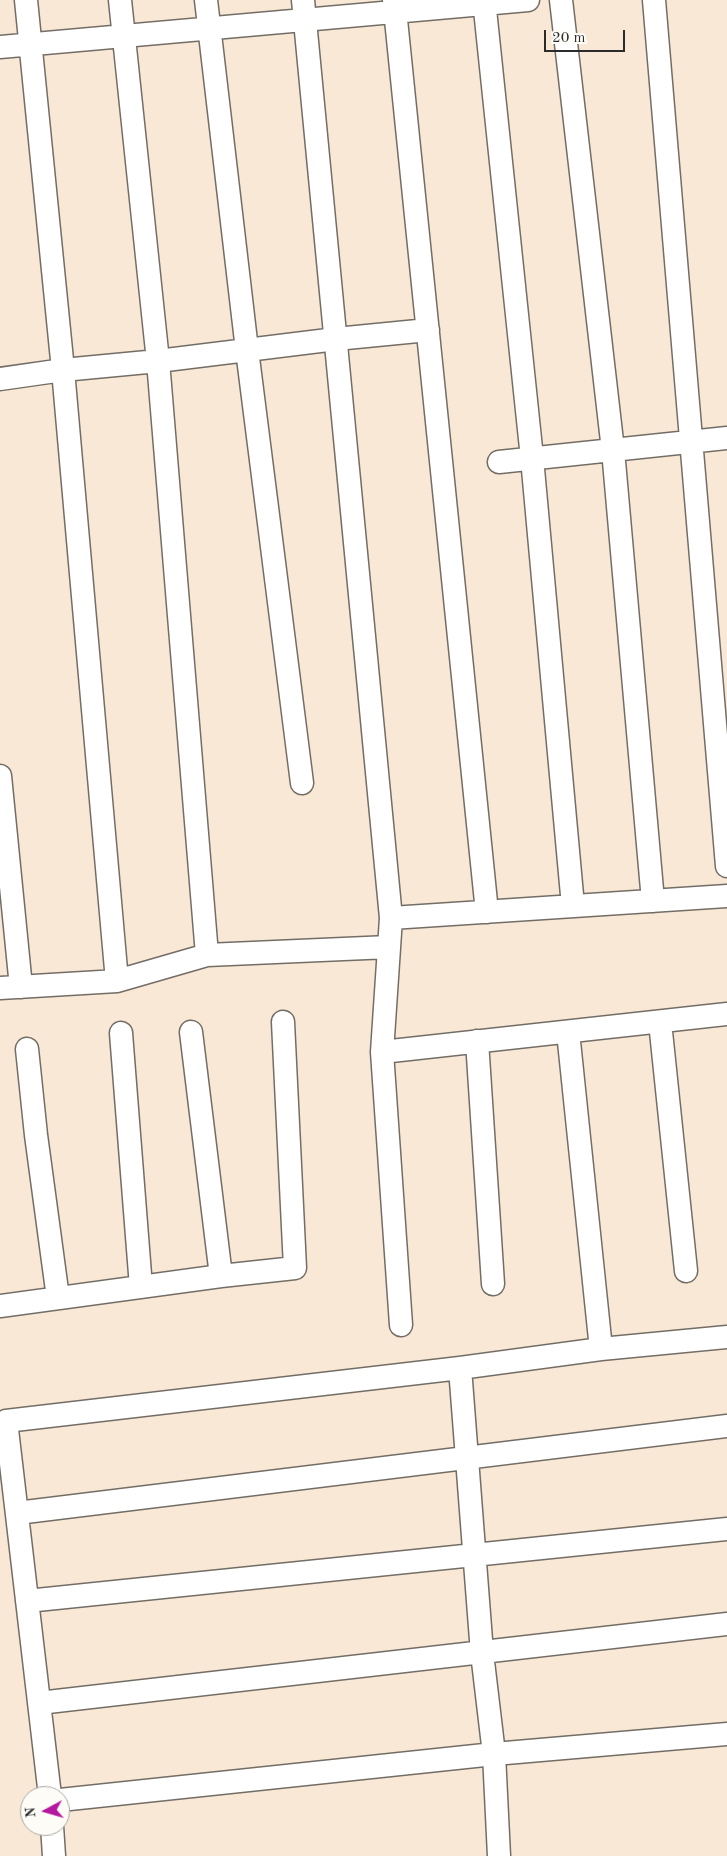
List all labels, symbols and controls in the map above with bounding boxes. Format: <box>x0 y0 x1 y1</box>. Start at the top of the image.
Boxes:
scale bar <box>547 20 628 52</box>
text: 20 m <box>552 31 586 46</box>
north arrow <box>20 1786 70 1836</box>
text: N <box>24 1806 39 1819</box>

